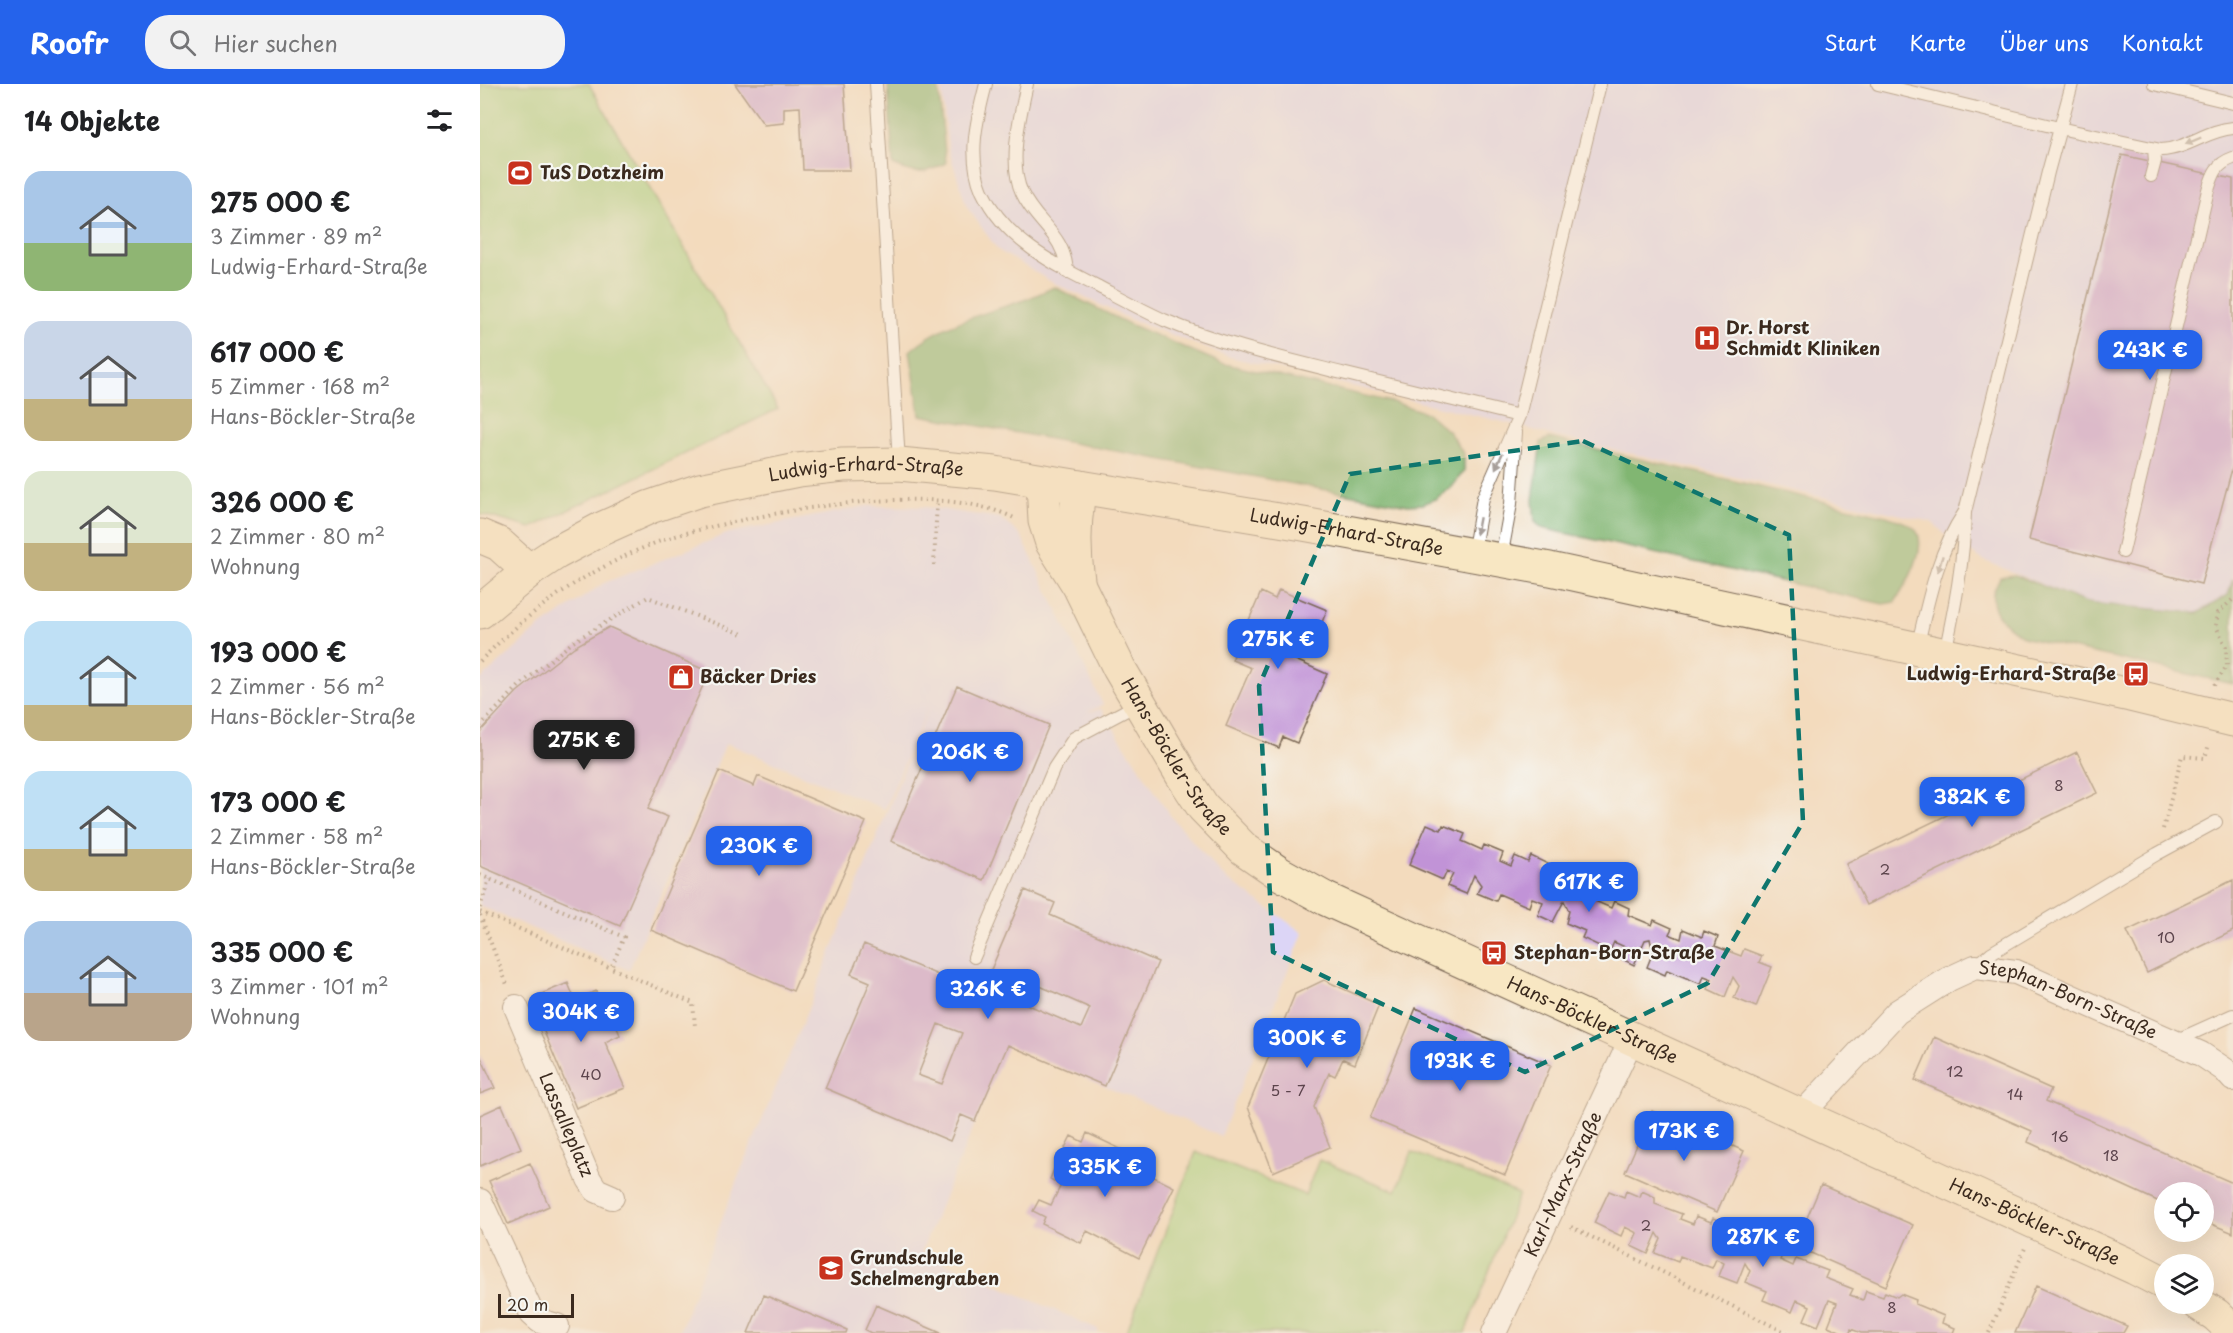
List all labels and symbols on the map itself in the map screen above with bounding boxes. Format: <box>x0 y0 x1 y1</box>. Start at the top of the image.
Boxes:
one-way arrow <box>2184 136 2202 146</box>
sports icon: TuS Dotzheim <box>505 158 535 188</box>
place label: TuS Dotzheim <box>540 158 664 185</box>
place label: Dr. Horst Schmidt Kliniken <box>1726 313 1880 361</box>
hospital icon: Dr. Horst Schmidt Kliniken <box>1692 323 1722 353</box>
pin: 243K € <box>2101 330 2199 381</box>
street label: Ludwig-Erhard-Straße <box>766 449 965 488</box>
one-way arrow <box>1495 453 1504 470</box>
street label: Ludwig-Erhard-Straße <box>1248 500 1446 561</box>
one-way arrow <box>1473 517 1482 536</box>
one-way arrow <box>1934 555 1944 573</box>
pin: 275K € <box>1229 619 1327 670</box>
place label: Ludwig-Erhard-Straße <box>1907 659 2116 686</box>
bus stop icon: Ludwig-Erhard-Straße <box>2121 659 2151 689</box>
shop icon: Bäcker Dries <box>666 662 696 692</box>
place label: Bäcker Dries <box>700 662 817 689</box>
street label: Hans-Böckler-Straße <box>1115 672 1239 841</box>
pin: 275K € <box>535 720 633 771</box>
pin: 206K € <box>921 732 1019 783</box>
house number: 8 <box>2054 773 2064 796</box>
pin: 382K € <box>1923 777 2021 828</box>
pin: 230K € <box>710 826 808 877</box>
house number: 2 <box>1880 857 1890 880</box>
pin: 617K € <box>1540 862 1638 913</box>
house number: 10 <box>2157 925 2175 948</box>
bus stop icon: Stephan-Born-Straße <box>1479 938 1509 968</box>
place label: Stephan-Born-Straße <box>1514 938 1715 965</box>
street label: Stephan-Born-Straße <box>1977 953 2162 1045</box>
street label: Hans-Böckler-Straße <box>1503 968 1683 1070</box>
pin: 326K € <box>939 969 1037 1020</box>
pin: 304K € <box>532 992 630 1043</box>
pin: 300K € <box>1258 1018 1356 1069</box>
pin: 193K € <box>1411 1041 1509 1092</box>
house number: 12 <box>1946 1059 1964 1082</box>
house number: 40 <box>581 1062 601 1085</box>
street label: Lassalleplatz <box>533 1068 602 1181</box>
house number: 5 - 7 <box>1271 1078 1306 1101</box>
house number: 14 <box>2007 1082 2023 1105</box>
street label: Karl-Marx-Straße <box>1517 1107 1608 1261</box>
pin: 173K € <box>1635 1111 1733 1162</box>
house number: 16 <box>2051 1124 2069 1147</box>
house number: 18 <box>2103 1143 2119 1166</box>
pin: 335K € <box>1056 1147 1154 1198</box>
street label: Hans-Böckler-Straße <box>1945 1170 2125 1271</box>
house number: 2 <box>1641 1213 1651 1236</box>
pin: 287K € <box>1714 1217 1812 1268</box>
place label: Grundschule Schelmengraben <box>850 1243 999 1291</box>
school or university icon: Grundschule Schelmengraben <box>816 1253 846 1283</box>
scale bar <box>498 1291 574 1318</box>
house number: 8 <box>1887 1295 1897 1318</box>

